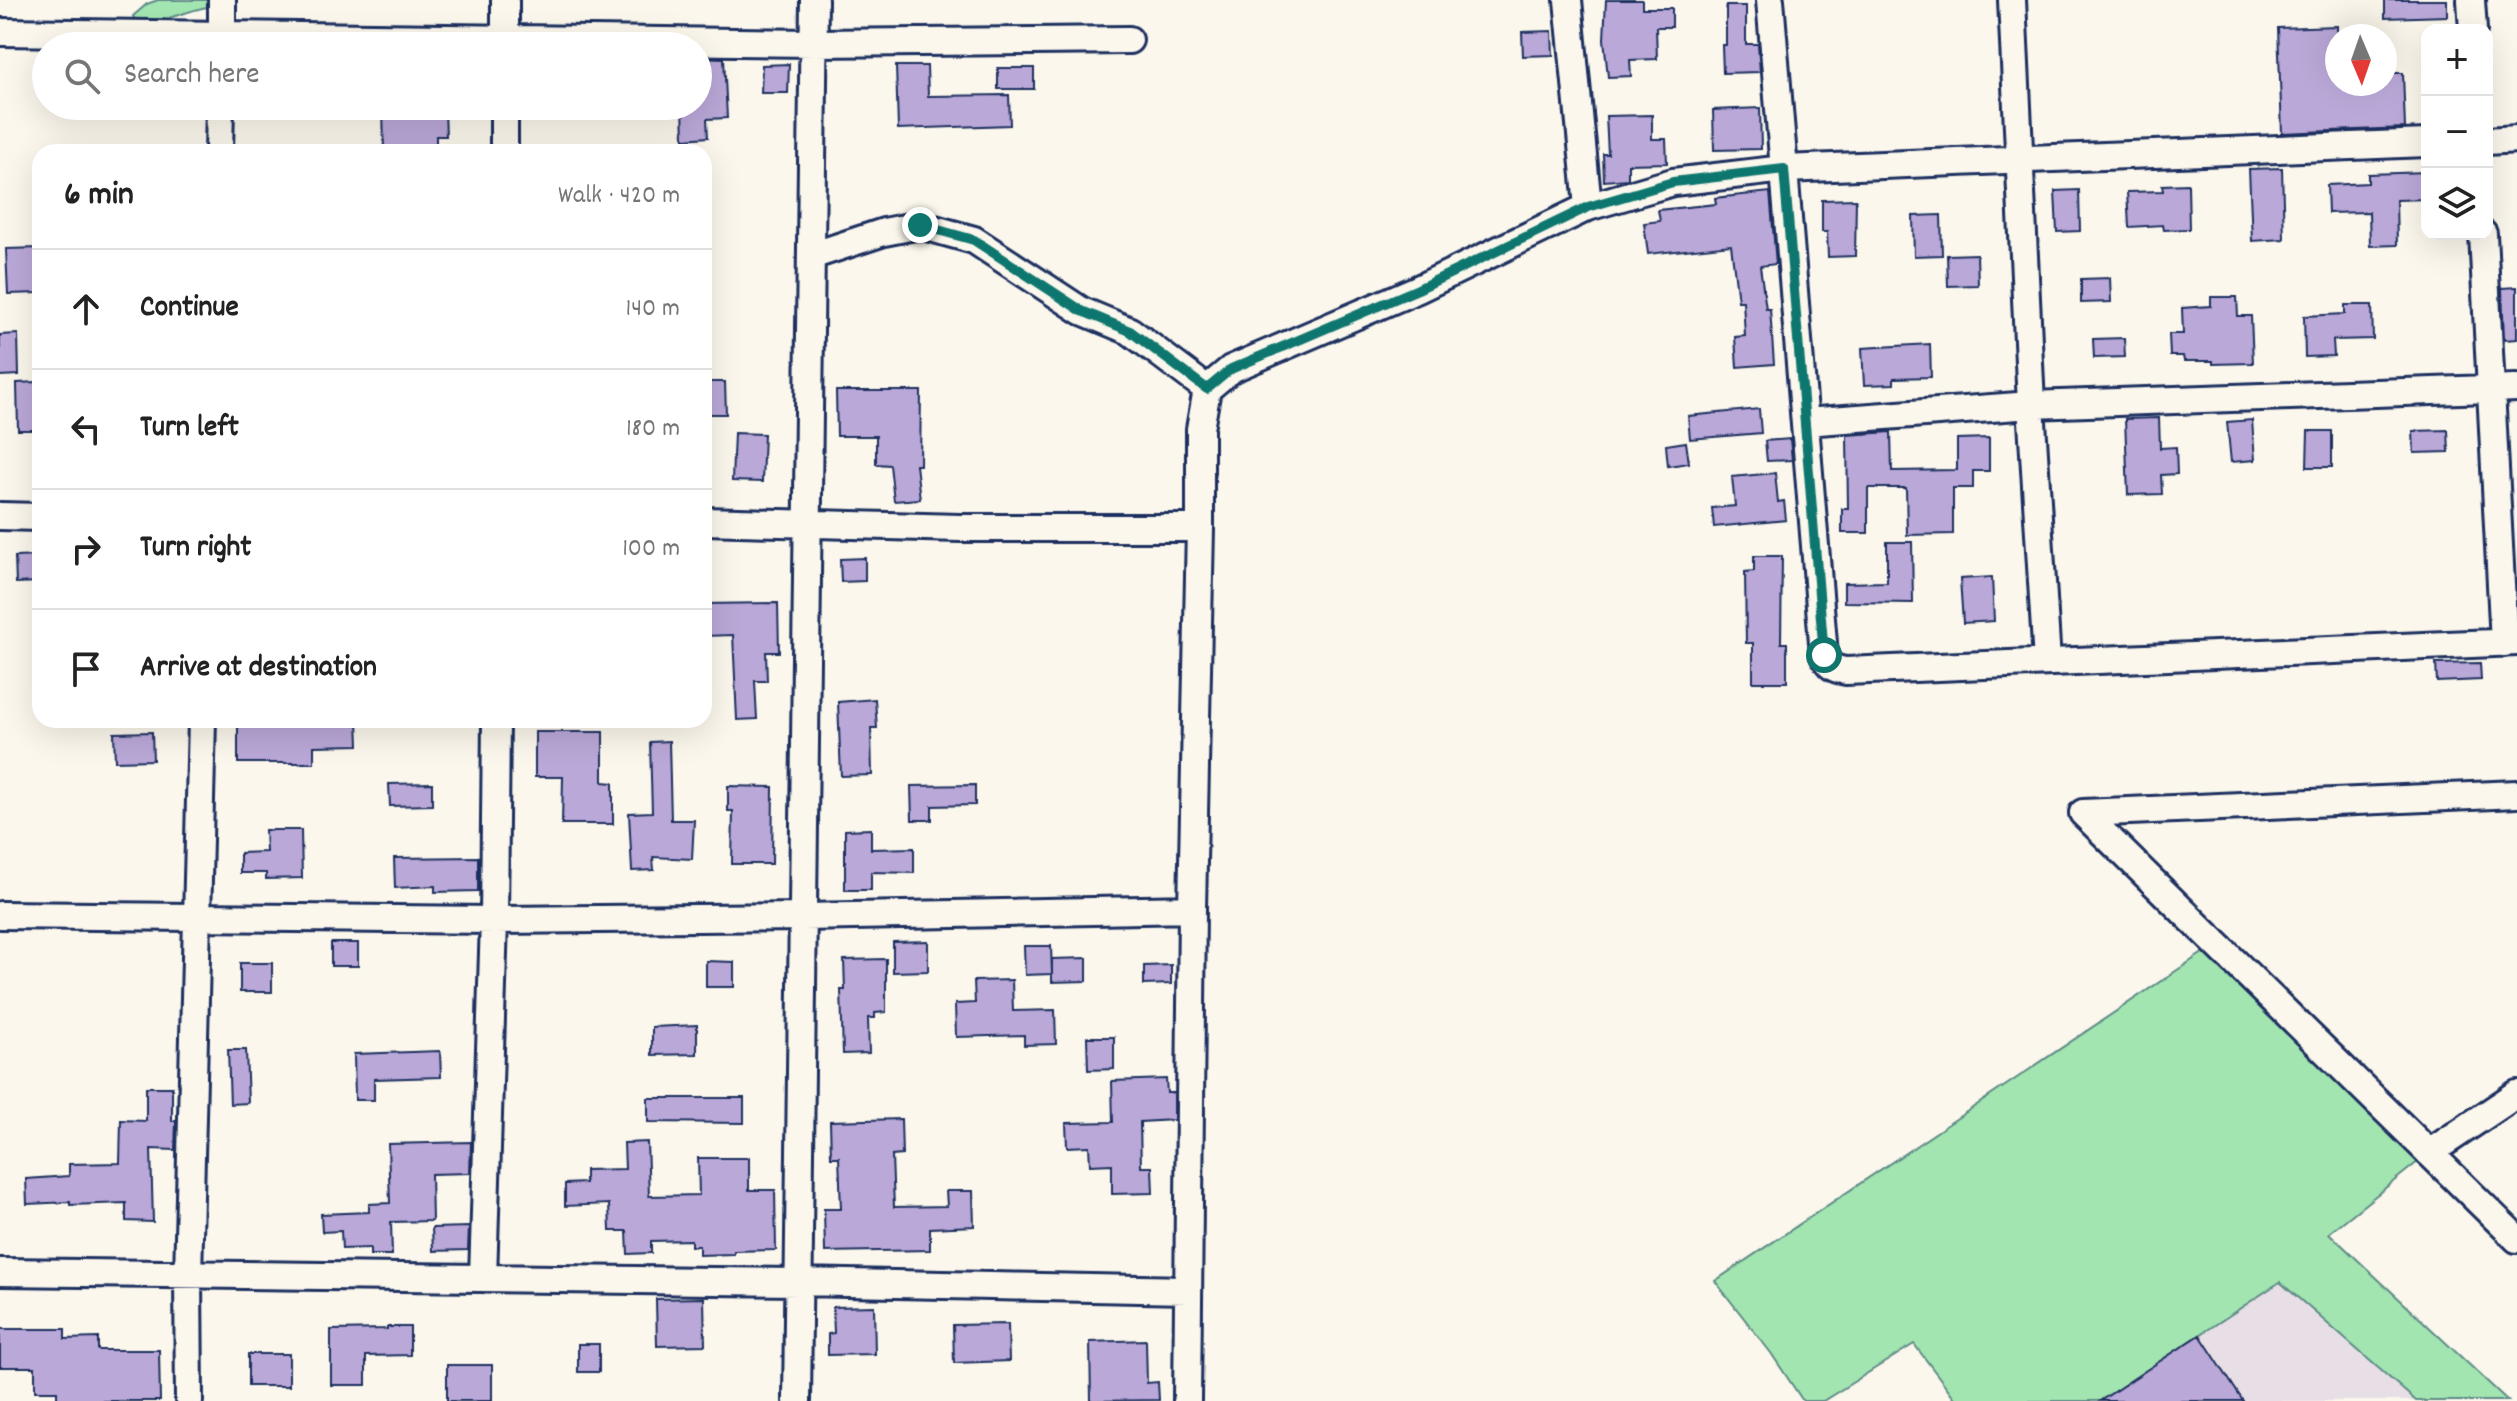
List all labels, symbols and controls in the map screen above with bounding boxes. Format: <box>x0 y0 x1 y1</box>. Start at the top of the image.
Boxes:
north arrow <box>2325 24 2397 96</box>
map controls <box>2421 24 2493 240</box>
button: + <box>2421 24 2493 96</box>
search box <box>32 32 712 120</box>
icon: search <box>60 54 104 98</box>
text: Search here <box>124 55 260 98</box>
button: − <box>2421 96 2493 168</box>
button: layers <box>2421 168 2493 240</box>
text: 6 min <box>64 172 134 221</box>
text: Walk · 420 m <box>558 178 680 215</box>
route end <box>902 207 938 243</box>
icon: ahead <box>64 287 108 331</box>
text: Continue <box>140 288 239 331</box>
text: 140 m <box>626 291 680 328</box>
icon: left <box>64 407 108 451</box>
text: Turn left <box>140 408 239 451</box>
text: 180 m <box>626 411 680 448</box>
icon: right <box>64 527 108 571</box>
text: Turn right <box>140 528 251 571</box>
text: 100 m <box>622 531 680 568</box>
route start <box>1806 637 1842 673</box>
icon: arrive <box>64 647 108 691</box>
text: Arrive at destination <box>140 648 377 691</box>

